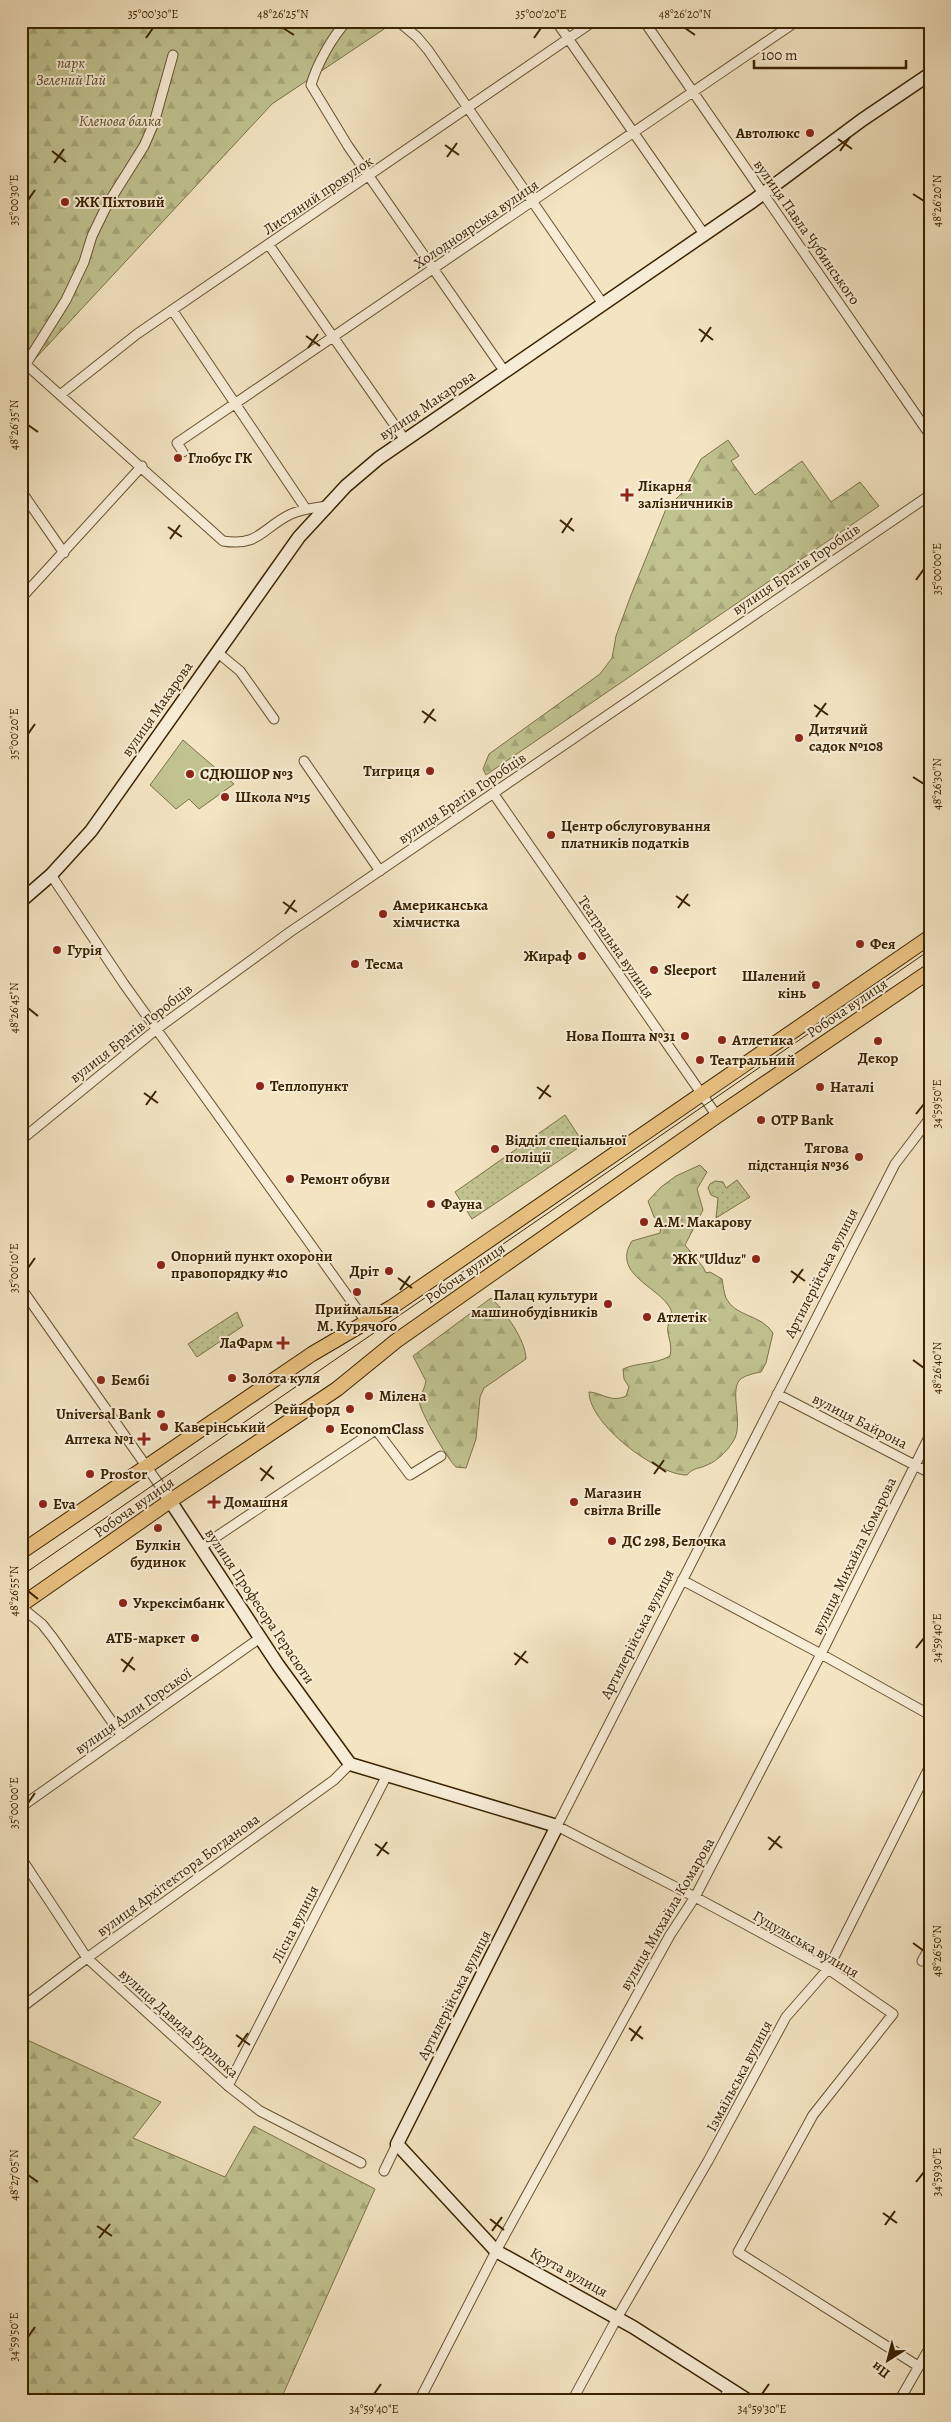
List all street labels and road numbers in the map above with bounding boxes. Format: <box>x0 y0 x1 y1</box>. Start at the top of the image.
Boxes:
street label: Листяний провулок <box>259 151 377 239</box>
street label: вулиця Павла Чубинського <box>749 155 865 309</box>
street label: Холодноярська вулиця <box>410 175 542 273</box>
street label: вулиця Макарова <box>375 365 479 445</box>
street label: вулиця Братів Горобців <box>728 519 864 619</box>
street label: вулиця Макарова <box>117 657 197 761</box>
street label: вулиця Братів Горобців <box>394 748 530 848</box>
street label: Театральна вулиця <box>573 892 659 1002</box>
street label: Робоча вулиця <box>803 974 891 1042</box>
street label: вулиця Братів Горобців <box>66 979 196 1087</box>
street label: Артилерійська вулиця <box>779 1205 862 1342</box>
street label: Робоча вулиця <box>421 1238 509 1308</box>
street label: вулиця Байрона <box>809 1388 911 1454</box>
street label: Робоча вулиця <box>90 1472 178 1542</box>
street label: вулиця Михайла Комарова <box>807 1474 901 1638</box>
street label: вулиця Професора Герасюти <box>200 1524 320 1688</box>
street label: Артилерійська вулиця <box>595 1566 678 1703</box>
street label: вулиця Алли Горської <box>71 1663 195 1759</box>
street label: вулиця Архітектора Богданова <box>92 1809 264 1941</box>
street label: вулиця Михайла Комарова <box>615 1834 719 1994</box>
street label: Лісна вулиця <box>267 1882 323 1966</box>
street label: Гуцульська вулиця <box>749 1905 863 1983</box>
street label: Артилерійська вулиця <box>412 1927 495 2064</box>
street label: вулиця Давида Бурлюка <box>115 1964 243 2082</box>
street label: Ізмаїльська вулиця <box>701 2017 777 2135</box>
street label: Крута вулиця <box>527 2242 611 2302</box>

